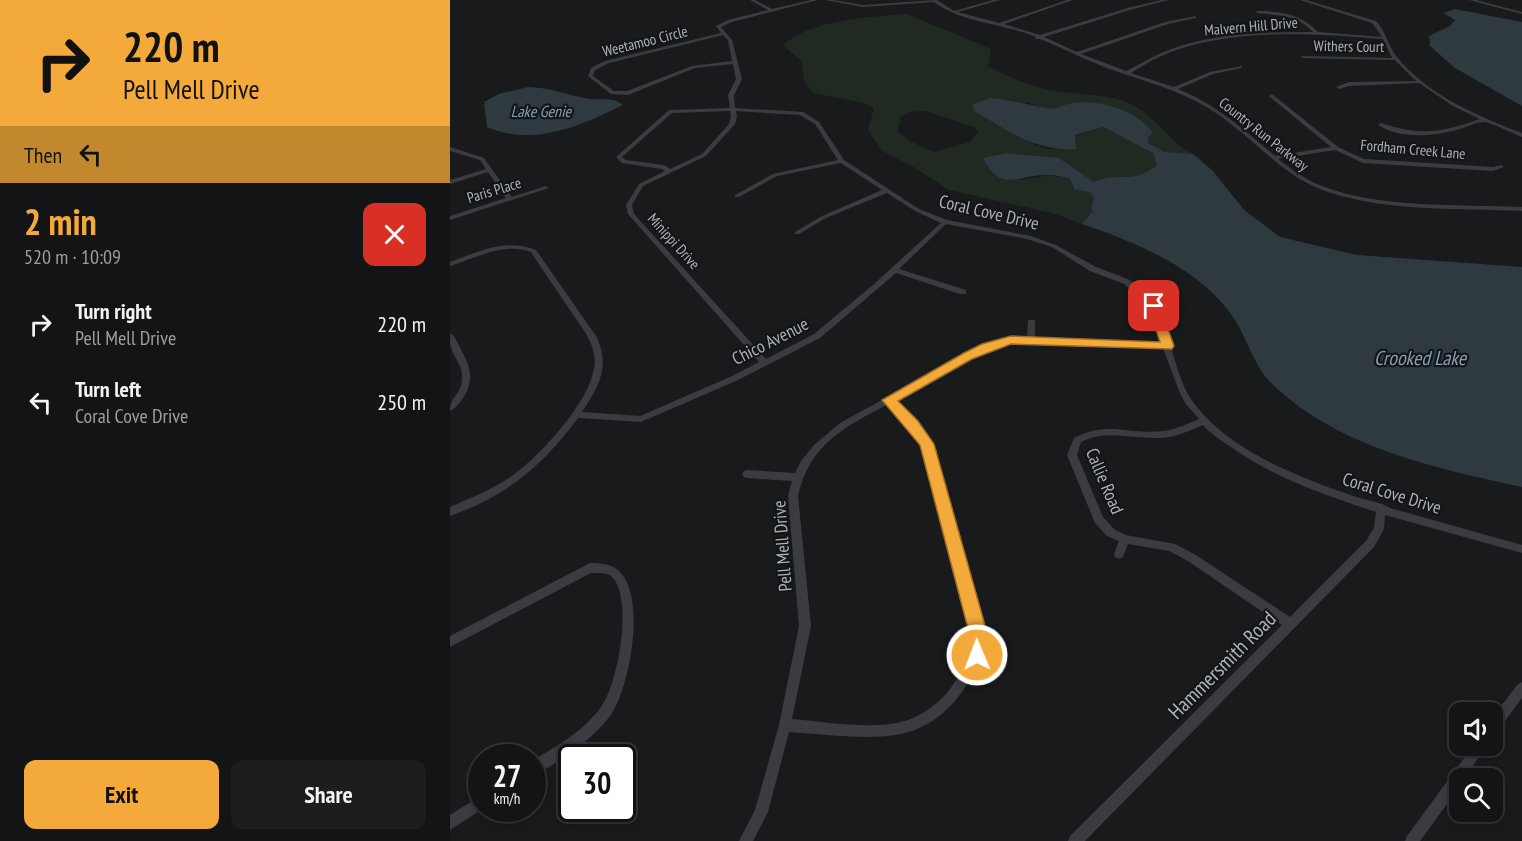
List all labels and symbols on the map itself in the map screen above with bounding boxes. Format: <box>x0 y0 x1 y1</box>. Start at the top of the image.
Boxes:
street label: Malvern Hill Drive <box>1204 12 1298 40</box>
street label: Weetamoo Circle <box>600 21 690 61</box>
street label: Withers Court <box>1314 36 1384 56</box>
street label: Country Run Parkway <box>1215 93 1313 175</box>
water label: Lake Genie <box>511 101 573 121</box>
street label: Fordham Creek Lane <box>1360 135 1466 163</box>
street label: Paris Place <box>465 173 523 207</box>
street label: Coral Cove Drive <box>937 189 1041 235</box>
street label: Minippi Drive <box>644 209 704 273</box>
pin <box>1128 280 1179 331</box>
street label: Chico Avenue <box>728 312 812 370</box>
water label: Crooked Lake <box>1374 345 1468 371</box>
street label: Callie Road <box>1081 445 1129 517</box>
street label: Coral Cove Drive <box>1340 467 1444 519</box>
street label: Pell Mell Drive <box>767 500 797 592</box>
street label: Hammersmith Road <box>1162 605 1282 725</box>
position arrow <box>945 623 1009 687</box>
speed limit sign: 30 <box>558 744 636 822</box>

